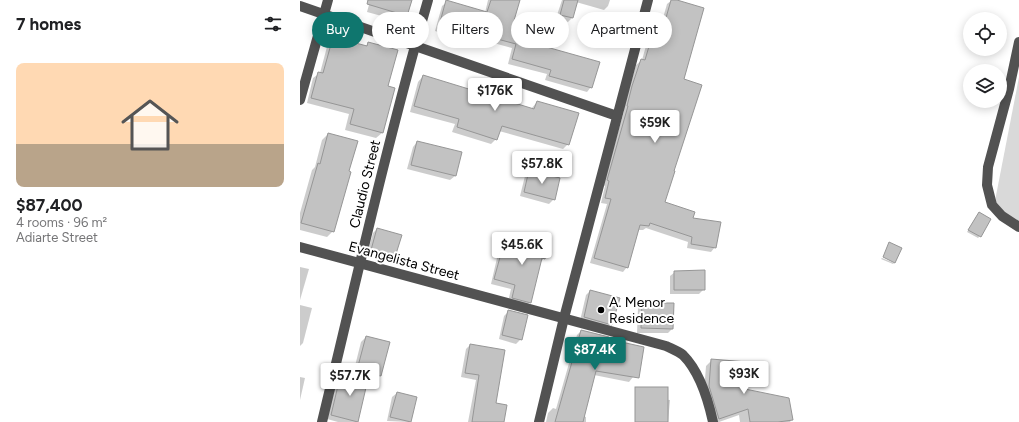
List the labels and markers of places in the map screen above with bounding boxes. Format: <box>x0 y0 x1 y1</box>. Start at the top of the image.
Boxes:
pin: $176K <box>467 78 523 112</box>
pin: $59K <box>631 110 679 144</box>
pin: $57.8K <box>509 151 575 185</box>
pin: $45.6K <box>489 232 555 266</box>
place label: A. Menor Residence <box>609 294 674 327</box>
marker: A. Menor Residence <box>596 305 606 315</box>
pin: $87.4K <box>562 337 628 371</box>
pin: $93K <box>720 361 768 395</box>
pin: $57.7K <box>317 363 383 397</box>

